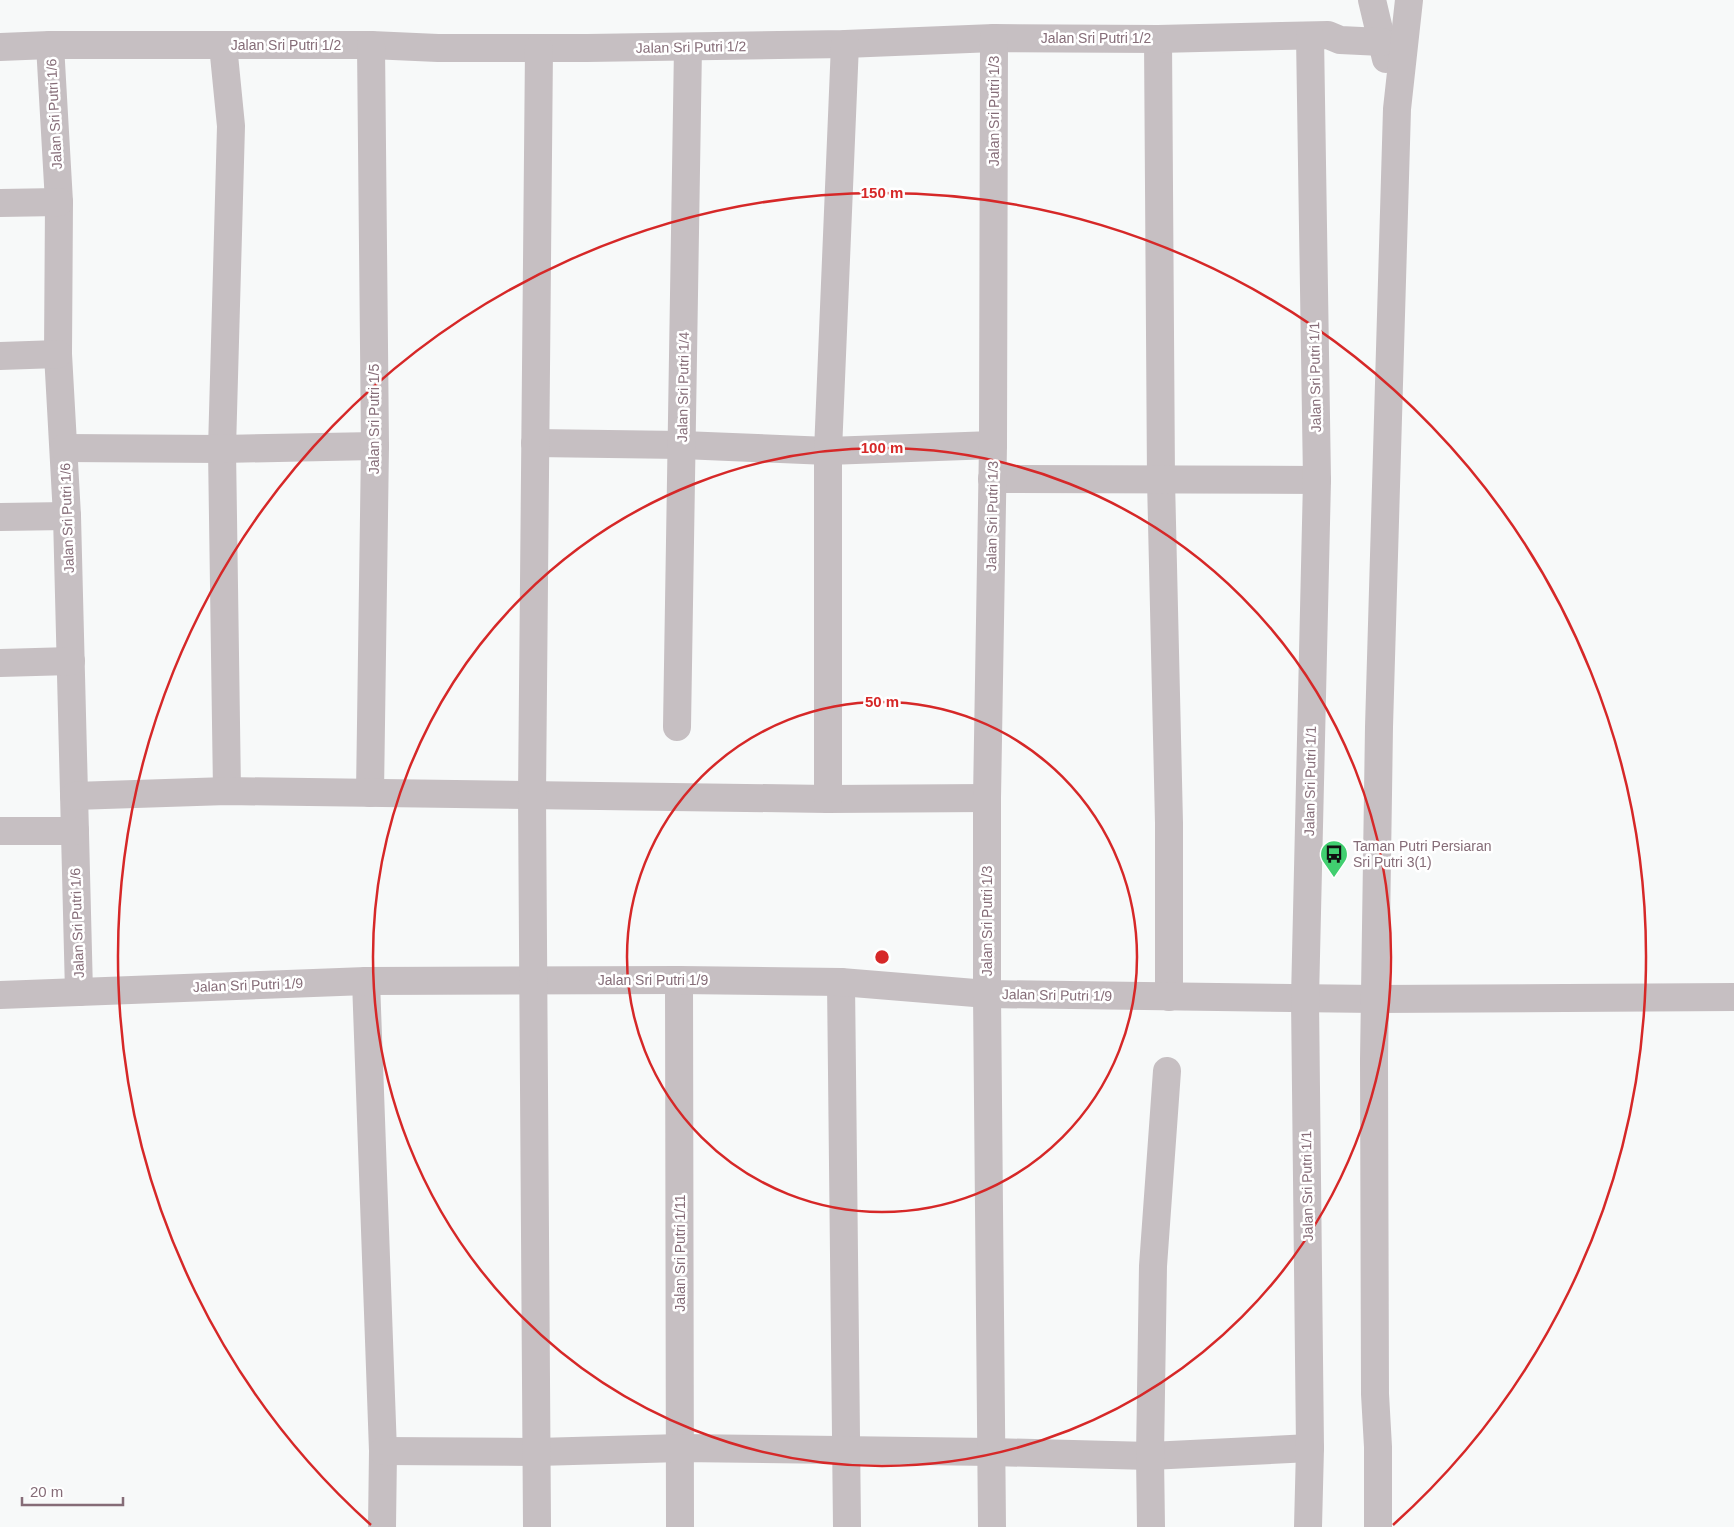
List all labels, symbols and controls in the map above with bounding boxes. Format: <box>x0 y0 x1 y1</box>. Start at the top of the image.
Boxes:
street label: Jalan Sri Putri 1/2 <box>1041 30 1151 46</box>
street label: Jalan Sri Putri 1/2 <box>231 37 341 53</box>
street label: Jalan Sri Putri 1/2 <box>636 38 747 56</box>
street label: Jalan Sri Putri 1/3 <box>986 56 1002 166</box>
street label: Jalan Sri Putri 1/6 <box>43 58 65 170</box>
text: 150 m <box>861 184 903 201</box>
street label: Jalan Sri Putri 1/1 <box>1306 321 1324 432</box>
street label: Jalan Sri Putri 1/4 <box>674 331 692 442</box>
street label: Jalan Sri Putri 1/5 <box>366 364 382 474</box>
text: 100 m <box>861 439 903 456</box>
street label: Jalan Sri Putri 1/3 <box>983 460 1001 571</box>
street label: Jalan Sri Putri 1/6 <box>57 462 77 573</box>
text: 50 m <box>865 693 899 710</box>
street label: Jalan Sri Putri 1/1 <box>1301 725 1319 836</box>
place label: Taman Putri Persiaran Sri Putri 3(1) <box>1353 838 1492 870</box>
bus stop icon: Taman Putri Persiaran Sri Putri 3(1) <box>1319 839 1349 878</box>
street label: Jalan Sri Putri 1/3 <box>979 866 995 976</box>
street label: Jalan Sri Putri 1/6 <box>67 867 87 978</box>
centre of rings <box>873 948 891 966</box>
street label: Jalan Sri Putri 1/9 <box>598 972 708 988</box>
street label: Jalan Sri Putri 1/9 <box>193 975 304 995</box>
street label: Jalan Sri Putri 1/9 <box>1002 986 1113 1004</box>
street label: Jalan Sri Putri 1/1 <box>1298 1130 1316 1241</box>
street label: Jalan Sri Putri 1/11 <box>672 1194 688 1312</box>
scale bar <box>22 1474 124 1506</box>
text: 20 m <box>30 1483 63 1500</box>

